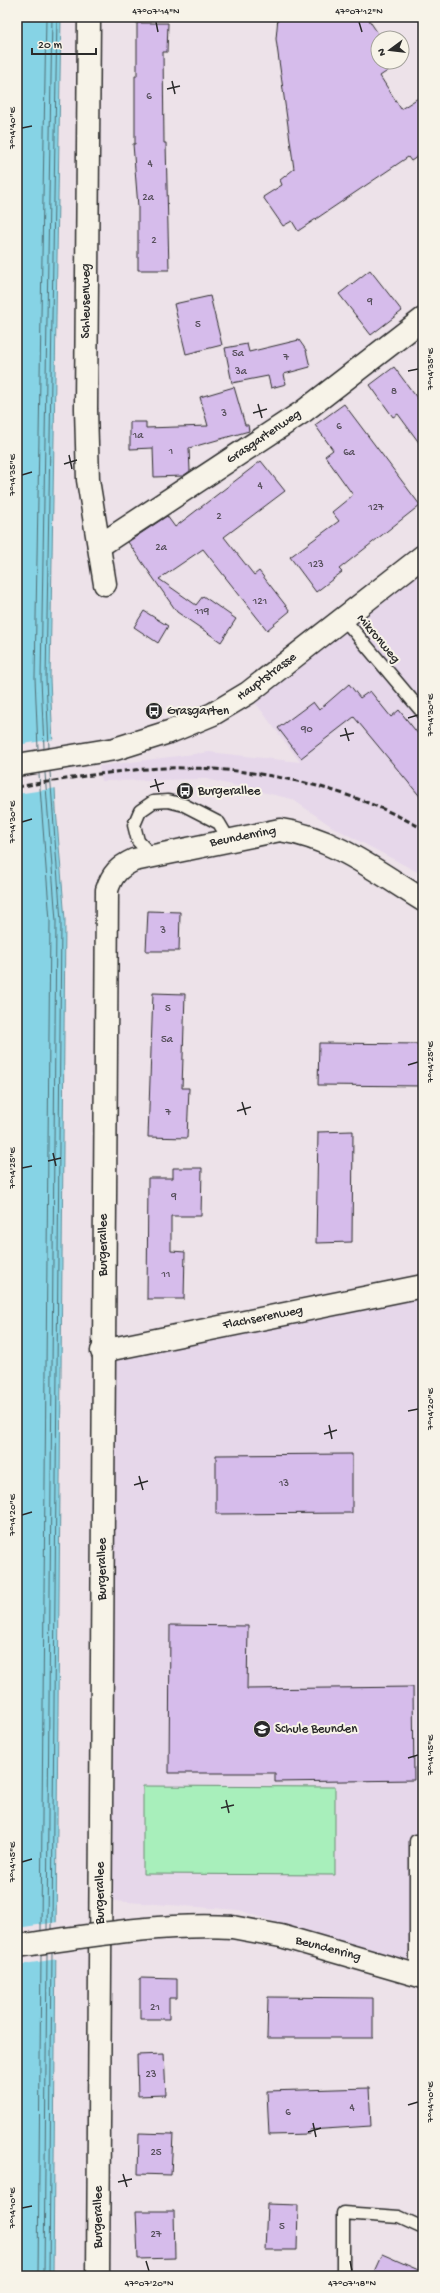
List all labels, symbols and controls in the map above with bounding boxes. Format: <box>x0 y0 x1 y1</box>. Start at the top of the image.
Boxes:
text: 47°07'14"N <box>132 6 180 18</box>
text: 47°07'12"N <box>335 6 383 18</box>
scale bar <box>32 30 96 56</box>
north arrow <box>370 30 410 70</box>
text: 20 m <box>38 39 63 53</box>
text: N <box>376 47 389 57</box>
house number: 6 <box>146 91 152 103</box>
text: 7°14'40"E <box>7 106 19 150</box>
house number: 4 <box>147 158 153 170</box>
house number: 2a <box>142 192 155 204</box>
house number: 2 <box>151 235 157 247</box>
street label: Schleusenweg <box>79 264 94 338</box>
house number: 9 <box>366 296 373 308</box>
house number: 5 <box>195 319 201 331</box>
text: 7°14'35"E <box>425 347 437 391</box>
house number: 5a <box>232 348 245 360</box>
house number: 7 <box>282 352 289 364</box>
house number: 3a <box>234 366 248 378</box>
house number: 8 <box>391 386 397 398</box>
street label: Grasgartenweg <box>224 407 304 467</box>
house number: 3 <box>220 408 227 420</box>
house number: 6 <box>336 421 342 433</box>
house number: 1a <box>132 430 144 442</box>
house number: 1 <box>168 446 173 458</box>
house number: 6a <box>343 447 356 459</box>
text: 7°14'35"E <box>7 453 19 497</box>
house number: 4 <box>257 480 263 492</box>
house number: 127 <box>367 502 384 514</box>
house number: 2 <box>216 511 222 523</box>
house number: 2a <box>155 542 168 554</box>
house number: 123 <box>307 559 324 571</box>
house number: 121 <box>252 596 267 608</box>
house number: 119 <box>194 606 210 618</box>
street label: Mikronweg <box>353 611 403 667</box>
street label: Hauptstrasse <box>234 650 300 704</box>
text: 7°14'30"E <box>425 693 437 737</box>
bus stop icon: Grasgarten <box>144 701 164 721</box>
place label: Grasgarten <box>167 704 230 719</box>
house number: 90 <box>300 724 313 736</box>
bus stop icon: Burgerallee <box>175 781 195 801</box>
place label: Burgerallee <box>197 784 261 799</box>
text: 7°14'30"E <box>7 800 19 844</box>
street label: Beundenring <box>208 823 277 851</box>
house number: 3 <box>159 925 166 937</box>
house number: 5 <box>165 1003 171 1015</box>
house number: 5a <box>161 1034 174 1046</box>
text: 7°14'25"E <box>425 1040 437 1084</box>
house number: 7 <box>164 1107 171 1119</box>
text: 7°14'25"E <box>7 1146 19 1190</box>
house number: 9 <box>170 1191 177 1203</box>
street label: Burgerallee <box>96 1214 111 1277</box>
house number: 11 <box>161 1269 170 1281</box>
street label: Flachserenweg <box>221 1303 304 1333</box>
text: 7°14'20"E <box>425 1387 437 1431</box>
house number: 13 <box>278 1478 289 1490</box>
text: 7°14'20"E <box>7 1493 19 1537</box>
street label: Burgerallee <box>95 1538 110 1601</box>
school or university icon: Schule Beunden <box>252 1719 272 1739</box>
place label: Schule Beunden <box>275 1722 358 1737</box>
text: 7°14'15"E <box>425 1734 437 1776</box>
text: 7°14'15"E <box>7 1841 19 1883</box>
street label: Burgerallee <box>93 1862 108 1925</box>
street label: Beundenring <box>293 1933 362 1965</box>
house number: 21 <box>150 2002 160 2014</box>
house number: 23 <box>145 2069 157 2081</box>
text: 7°14'10"E <box>425 2081 437 2124</box>
house number: 4 <box>349 2102 355 2114</box>
house number: 6 <box>285 2107 291 2119</box>
house number: 25 <box>150 2147 162 2159</box>
street label: Burgerallee <box>91 2186 106 2249</box>
text: 7°14'10"E <box>7 2187 19 2230</box>
house number: 5 <box>279 2221 285 2233</box>
house number: 27 <box>150 2229 162 2241</box>
text: 47°07'20"N <box>124 2278 174 2290</box>
text: 47°07'18"N <box>328 2278 376 2290</box>

